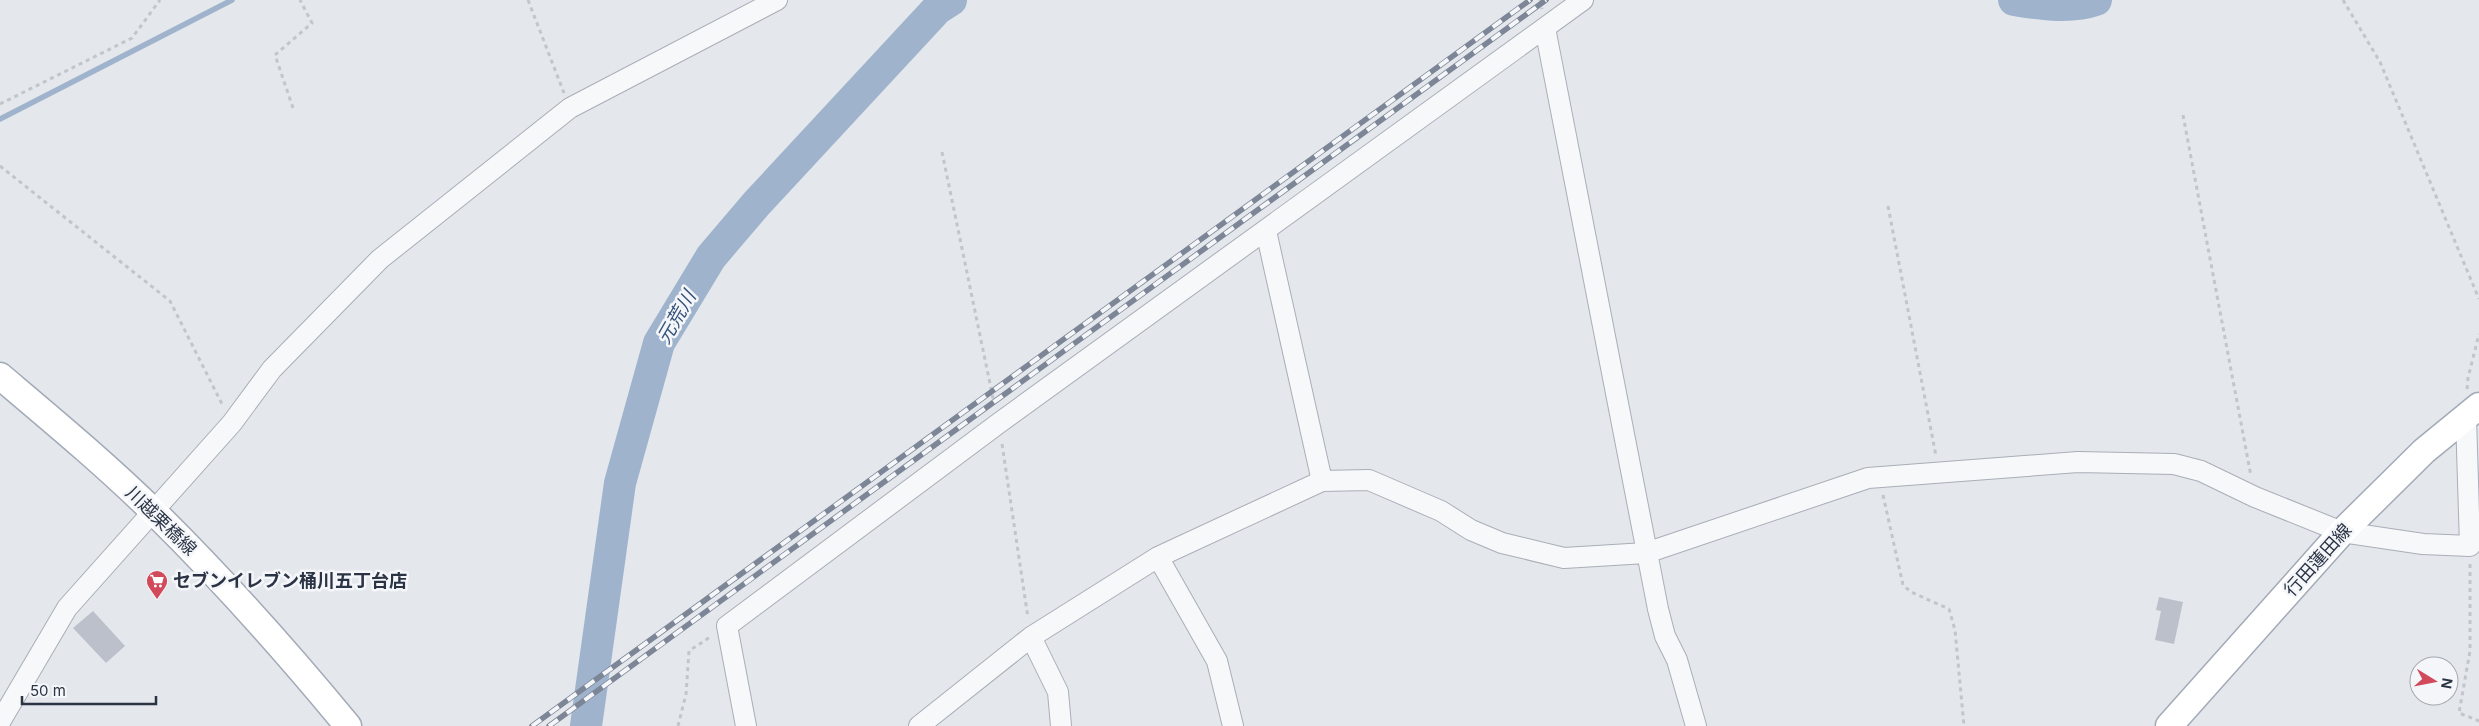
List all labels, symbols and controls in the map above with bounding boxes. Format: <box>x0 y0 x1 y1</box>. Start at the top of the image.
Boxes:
water label: 元荒川 <box>652 285 702 348</box>
street label: 川越栗橋線 <box>122 482 201 559</box>
street label: 行田蓮田線 <box>2280 519 2356 600</box>
supermarket icon: セブンイレブン桶川五丁台店 <box>145 569 169 600</box>
place label: セブンイレブン桶川五丁台店 <box>173 570 407 591</box>
north arrow <box>2409 656 2459 706</box>
scale bar <box>22 674 156 706</box>
text: N <box>2438 677 2457 690</box>
text: 50 m <box>30 681 66 700</box>

